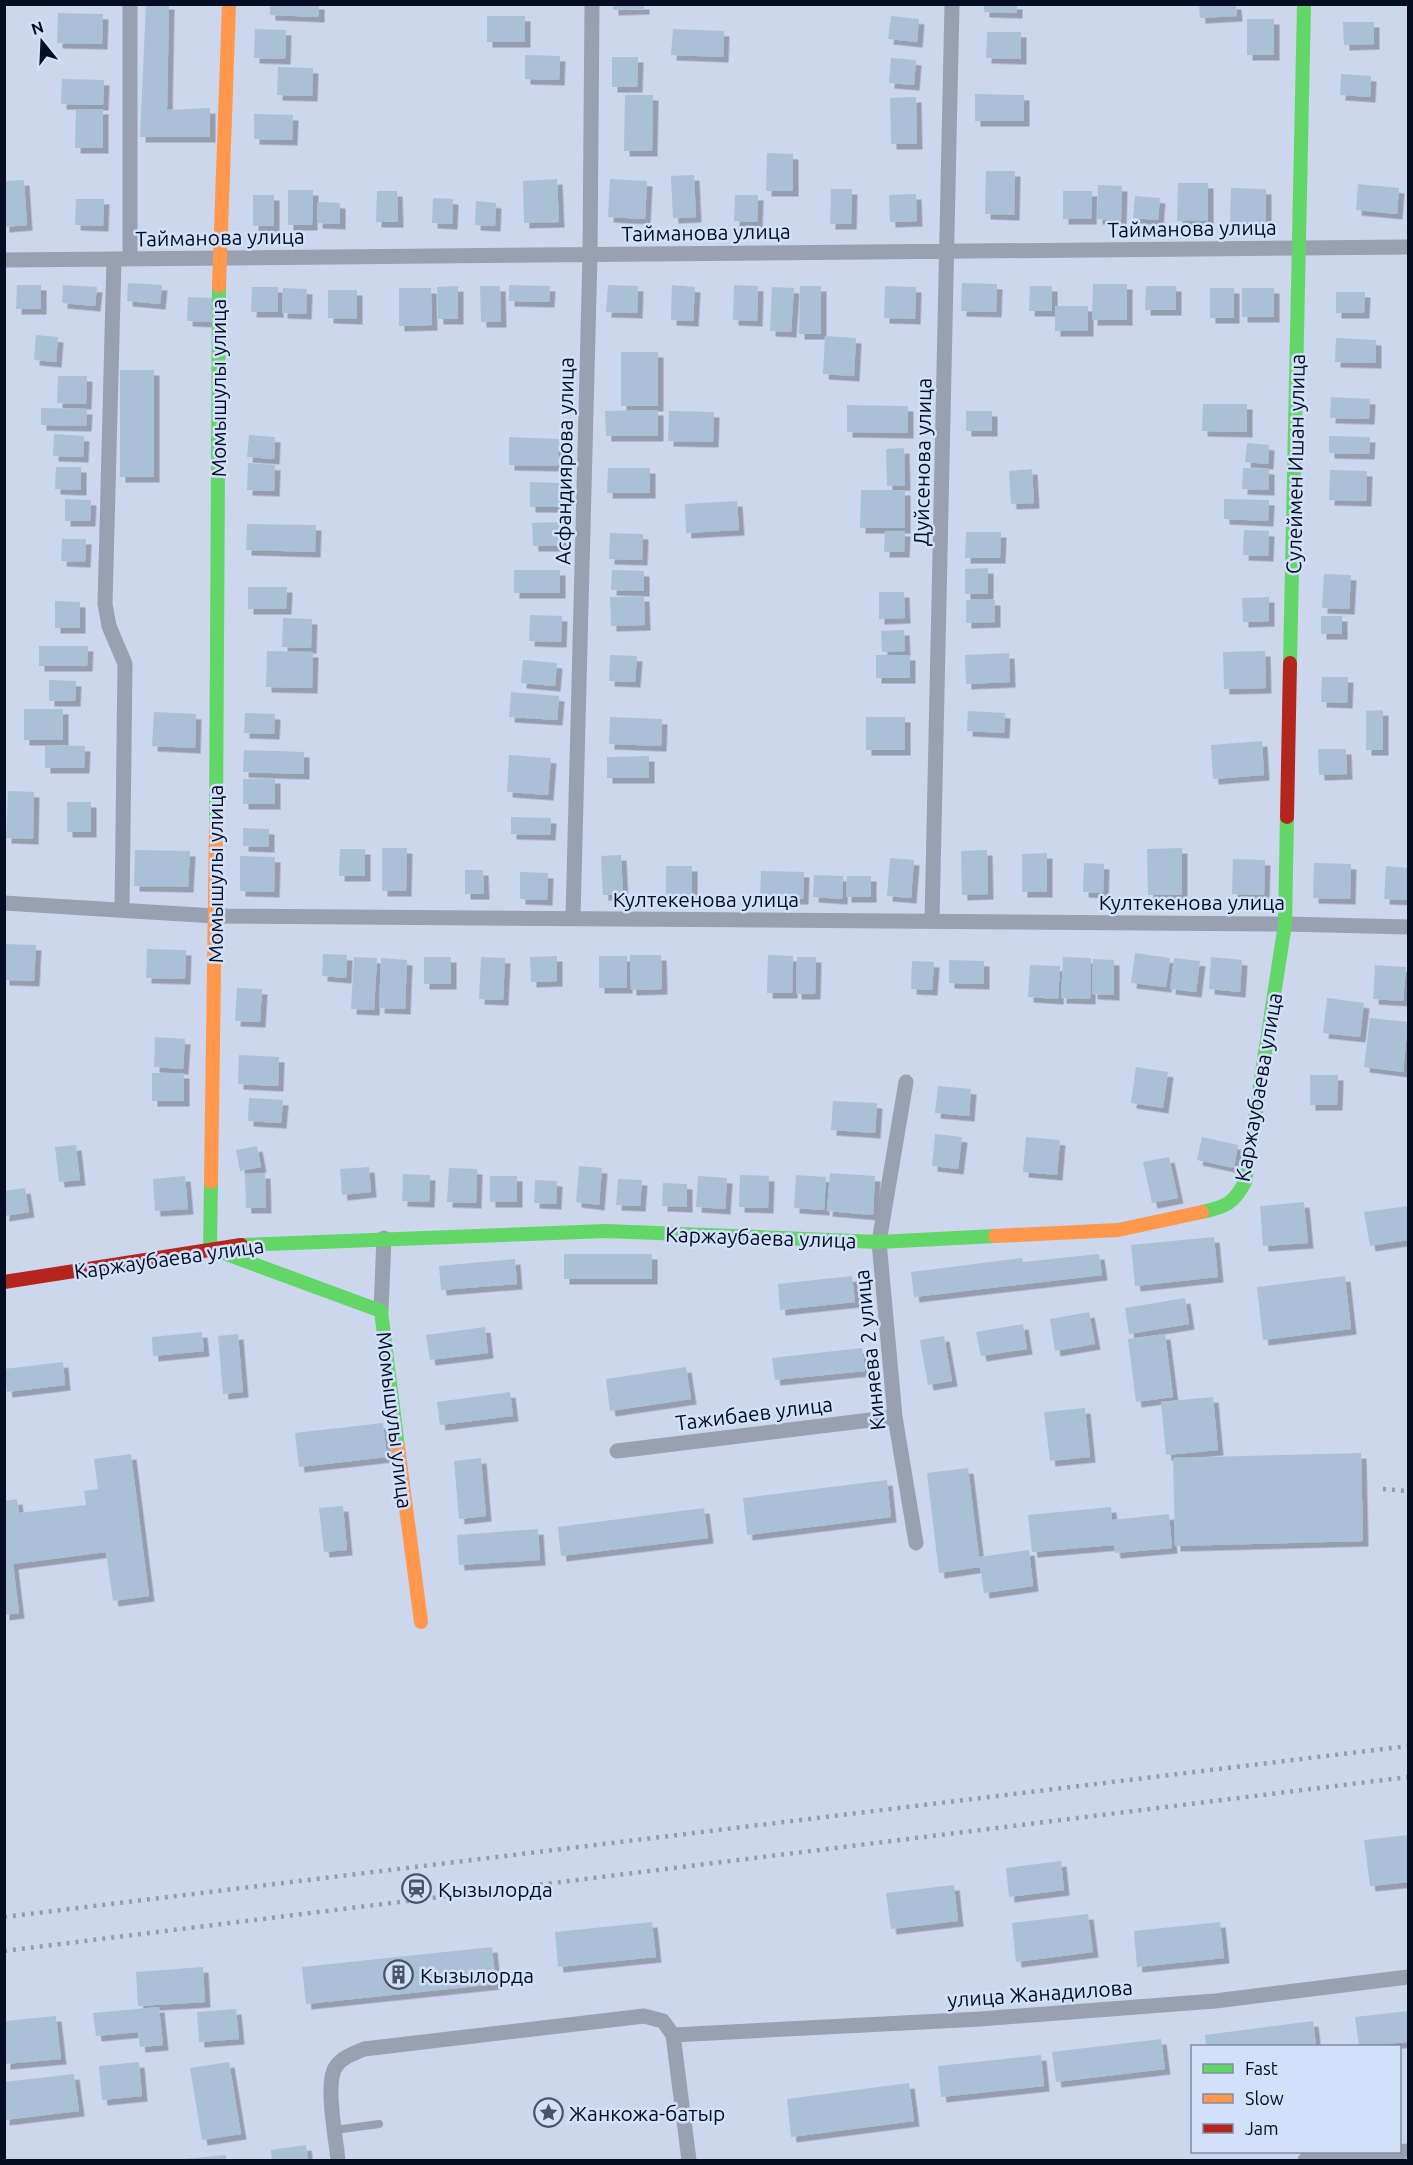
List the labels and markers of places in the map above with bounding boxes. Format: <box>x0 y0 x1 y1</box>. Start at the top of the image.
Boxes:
station icon: Қызылорда <box>401 1873 433 1905</box>
place label: Қызылорда <box>438 1877 553 1901</box>
building icon: Кызылорда <box>383 1959 415 1991</box>
place label: Кызылорда <box>420 1963 534 1987</box>
place icon: Жанкожа-батыр <box>532 2097 564 2129</box>
place label: Жанкожа-батыр <box>569 2101 725 2125</box>

